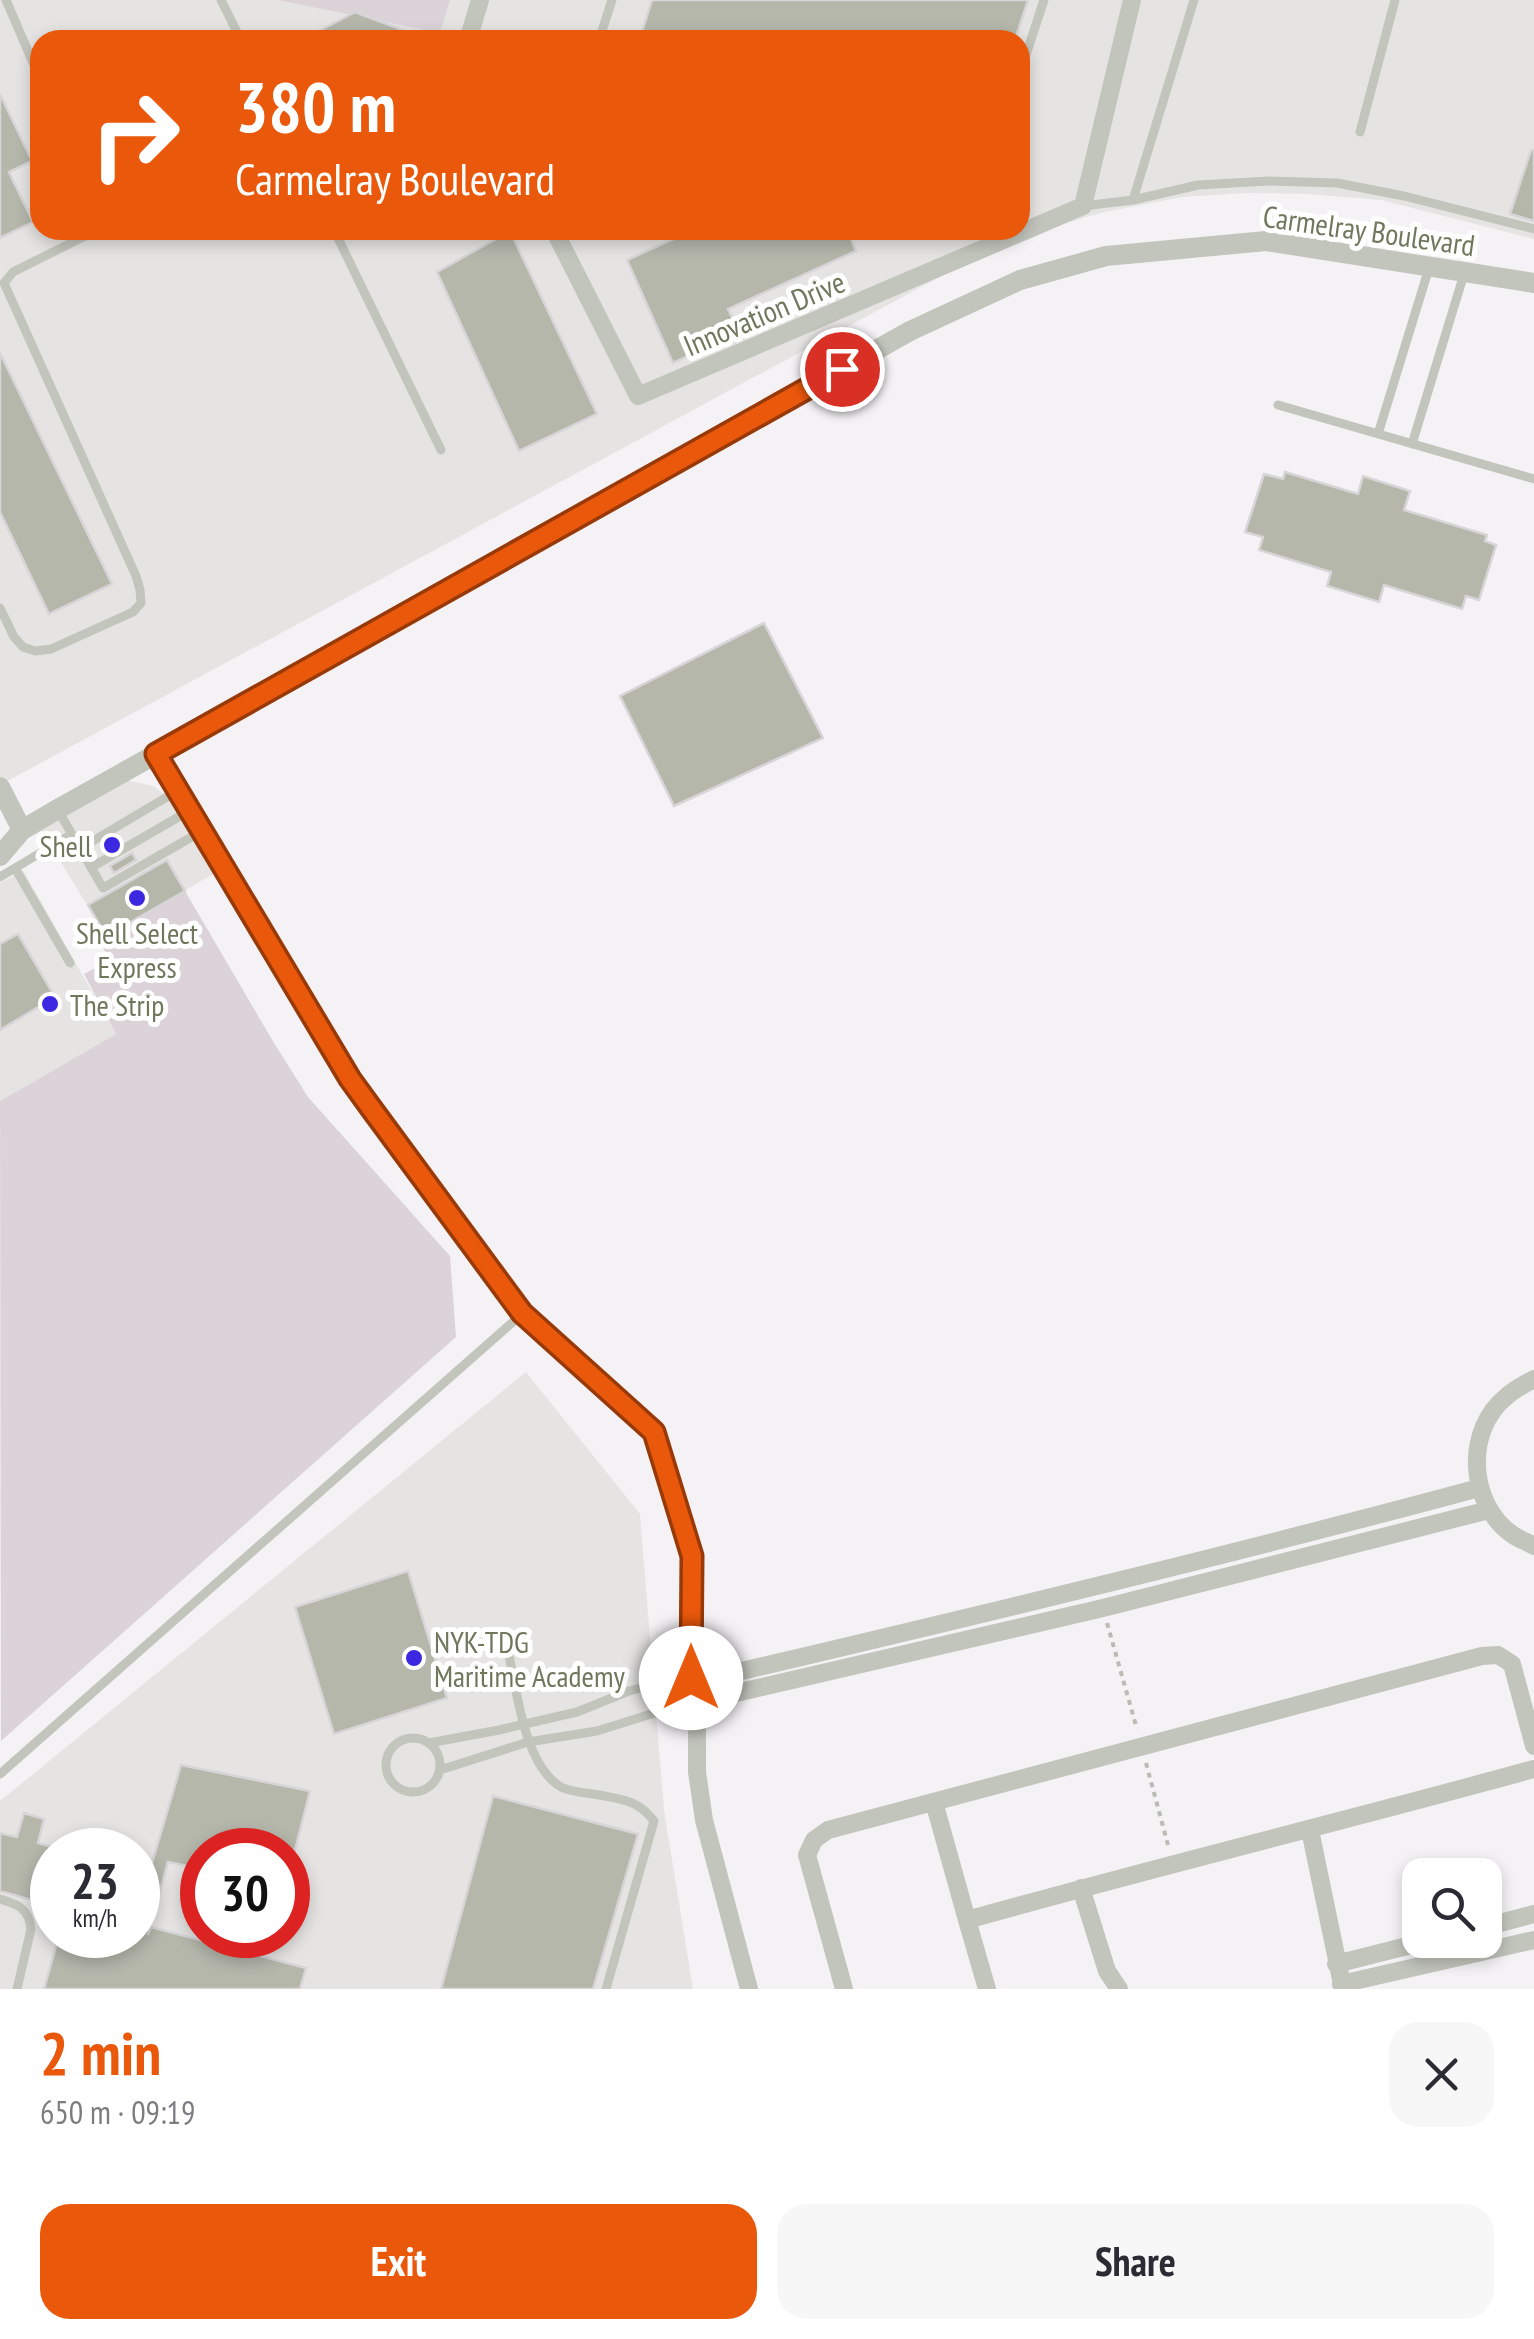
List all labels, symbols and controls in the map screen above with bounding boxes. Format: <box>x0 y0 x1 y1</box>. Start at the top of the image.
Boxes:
text: 380 m <box>235 61 396 151</box>
icon: right <box>70 70 200 200</box>
text: Carmelray Boulevard <box>235 149 555 207</box>
street label: Carmelray Boulevard <box>1261 196 1477 264</box>
street label: Innovation Drive <box>677 262 851 364</box>
pin <box>800 327 885 412</box>
icon: arrive <box>815 342 870 397</box>
place label: Shell <box>40 826 92 865</box>
marker: Shell <box>101 834 123 856</box>
marker: Shell Select Express <box>126 887 148 909</box>
place label: Shell Select Express <box>76 913 199 986</box>
place label: The Strip <box>70 985 164 1024</box>
marker: The Strip <box>39 993 61 1015</box>
place label: NYK-TDG Maritime Academy <box>434 1622 626 1695</box>
position arrow <box>639 1626 743 1730</box>
marker: NYK-TDG Maritime Academy <box>403 1647 425 1669</box>
speed limit sign: 30 <box>180 1828 310 1958</box>
text: 23 <box>71 1848 119 1913</box>
map controls <box>1402 1858 1502 1958</box>
button: search <box>1402 1858 1502 1958</box>
text: km/h <box>73 1902 117 1934</box>
text: 2 min <box>40 2014 161 2092</box>
button: close <box>1389 2022 1494 2127</box>
text: 650 m · 09:19 <box>40 2091 195 2133</box>
button: Exit <box>40 2204 757 2319</box>
button: Share <box>777 2204 1494 2319</box>

